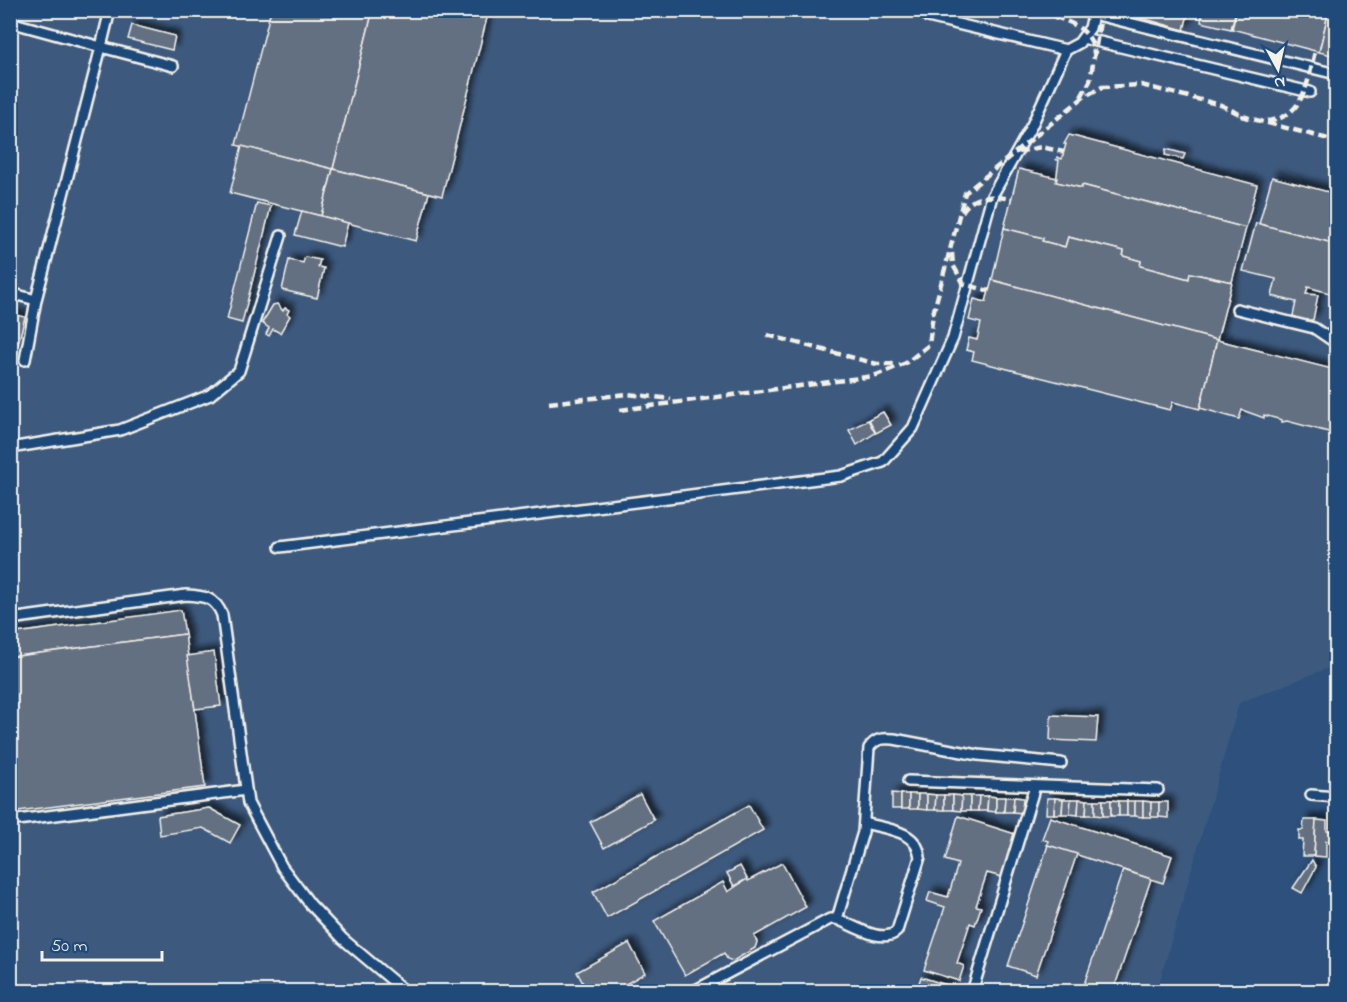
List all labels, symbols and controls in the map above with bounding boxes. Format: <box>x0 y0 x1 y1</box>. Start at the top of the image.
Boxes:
north arrow <box>1248 39 1308 99</box>
text: N <box>1273 69 1287 95</box>
scale bar <box>42 924 162 962</box>
text: 50 m <box>51 934 88 960</box>

